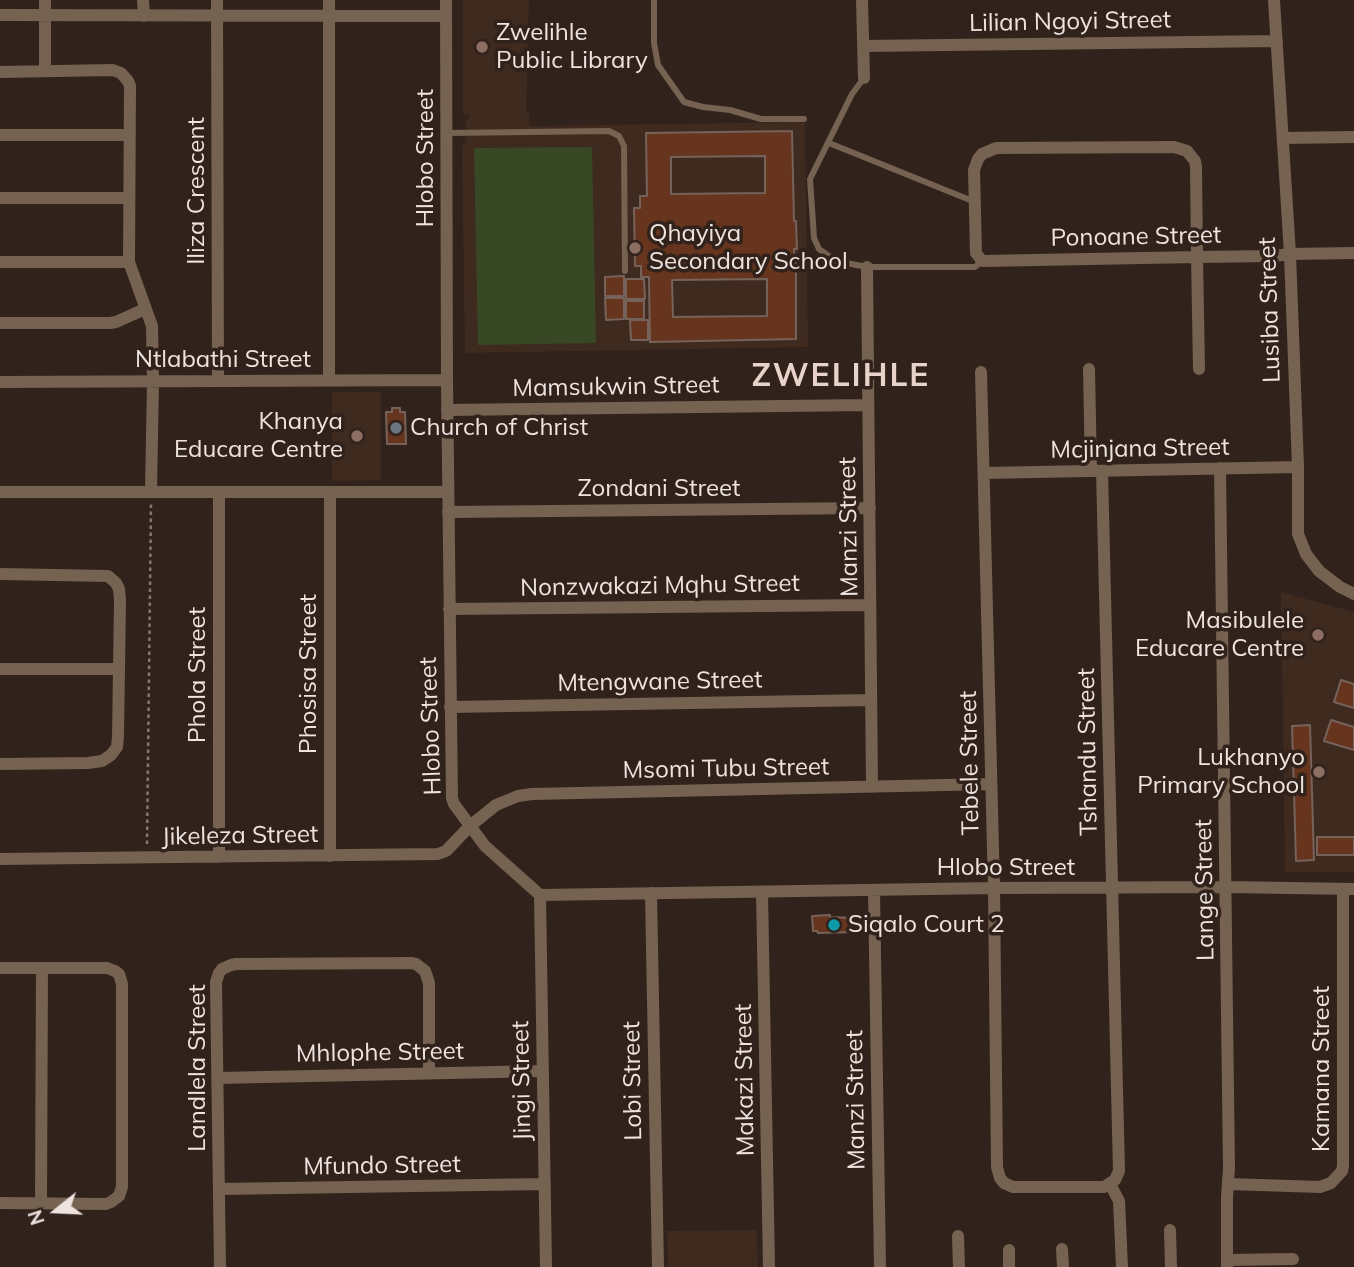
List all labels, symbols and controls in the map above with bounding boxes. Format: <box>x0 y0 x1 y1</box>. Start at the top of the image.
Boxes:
street label: Lilian Ngoyi Street <box>969 6 1171 38</box>
place label: Zwelihle Public Library <box>496 19 648 75</box>
marker: Zwelihle Public Library <box>474 39 490 55</box>
street label: Hlobo Street <box>412 89 440 227</box>
street label: Iliza Crescent <box>183 117 211 265</box>
place label: Qhayiya Secondary School <box>649 220 848 276</box>
street label: Ponoane Street <box>1050 221 1222 253</box>
street label: Lusiba Street <box>1253 237 1287 383</box>
marker: Qhayiya Secondary School <box>627 240 643 256</box>
street label: Ntlabathi Street <box>135 346 311 374</box>
district label: ZWELIHLE <box>753 357 929 395</box>
street label: Mamsukwin Street <box>512 371 720 403</box>
place label: Khanya Educare Centre <box>174 408 343 464</box>
place label: Church of Christ <box>410 414 588 442</box>
marker: Church of Christ <box>388 420 404 436</box>
marker: Khanya Educare Centre <box>349 428 365 444</box>
street label: Mcjinjana Street <box>1050 433 1230 465</box>
street label: Manzi Street <box>833 457 865 597</box>
street label: Zondani Street <box>578 475 740 503</box>
street label: Nonzwakazi Mqhu Street <box>520 569 800 603</box>
street label: Phosisa Street <box>295 594 323 754</box>
street label: Phola Street <box>184 607 212 743</box>
place label: Masibulele Educare Centre <box>1135 607 1304 663</box>
marker: Masibulele Educare Centre <box>1310 627 1326 643</box>
street label: Hlobo Street <box>414 656 448 796</box>
street label: Mtengwane Street <box>557 666 763 698</box>
street label: Tshandu Street <box>1072 668 1104 836</box>
street label: Tebele Street <box>954 690 986 836</box>
place label: Lukhanyo Primary School <box>1137 744 1305 800</box>
street label: Msomi Tubu Street <box>622 753 830 785</box>
marker: Lukhanyo Primary School <box>1311 764 1327 780</box>
street label: Lange Street <box>1189 819 1221 961</box>
street label: Jikeleza Street <box>161 820 319 852</box>
street label: Hlobo Street <box>937 854 1075 882</box>
place label: Siqalo Court 2 <box>848 911 1005 939</box>
marker: Siqalo Court 2 <box>826 917 842 933</box>
street label: Landlela Street <box>184 984 212 1152</box>
street label: Kamana Street <box>1308 986 1336 1152</box>
street label: Makazi Street <box>729 1004 761 1156</box>
street label: Jingi Street <box>507 1021 537 1141</box>
street label: Lobi Street <box>618 1021 648 1141</box>
street label: Manzi Street <box>840 1030 872 1170</box>
street label: Mhlophe Street <box>296 1037 464 1069</box>
street label: Mfundo Street <box>303 1150 461 1182</box>
north arrow <box>21 1176 91 1246</box>
text: N <box>22 1207 50 1228</box>

